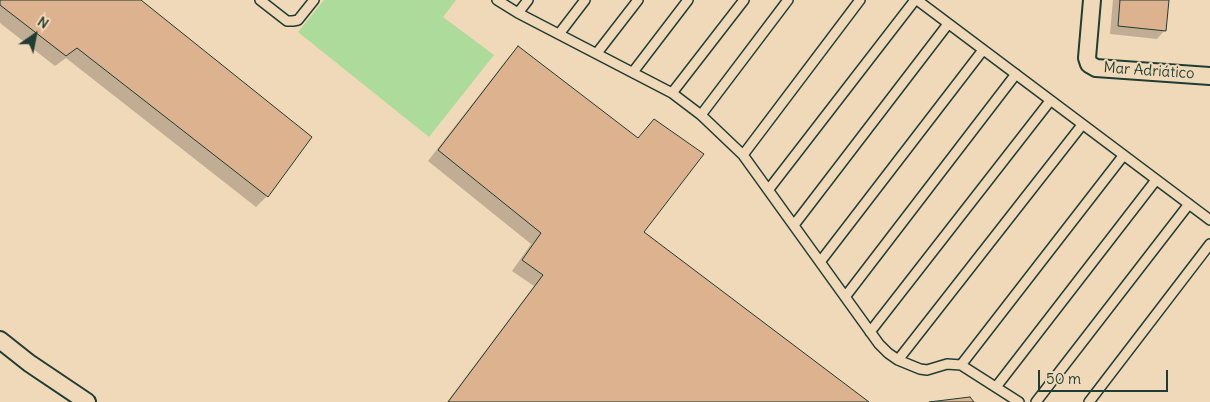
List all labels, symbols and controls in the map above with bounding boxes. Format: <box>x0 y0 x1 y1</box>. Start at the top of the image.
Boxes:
north arrow <box>10 10 60 60</box>
text: N <box>34 12 52 33</box>
street label: Mar Adriático <box>1103 59 1195 83</box>
scale bar <box>1040 360 1170 392</box>
text: 50 m <box>1046 369 1081 388</box>

